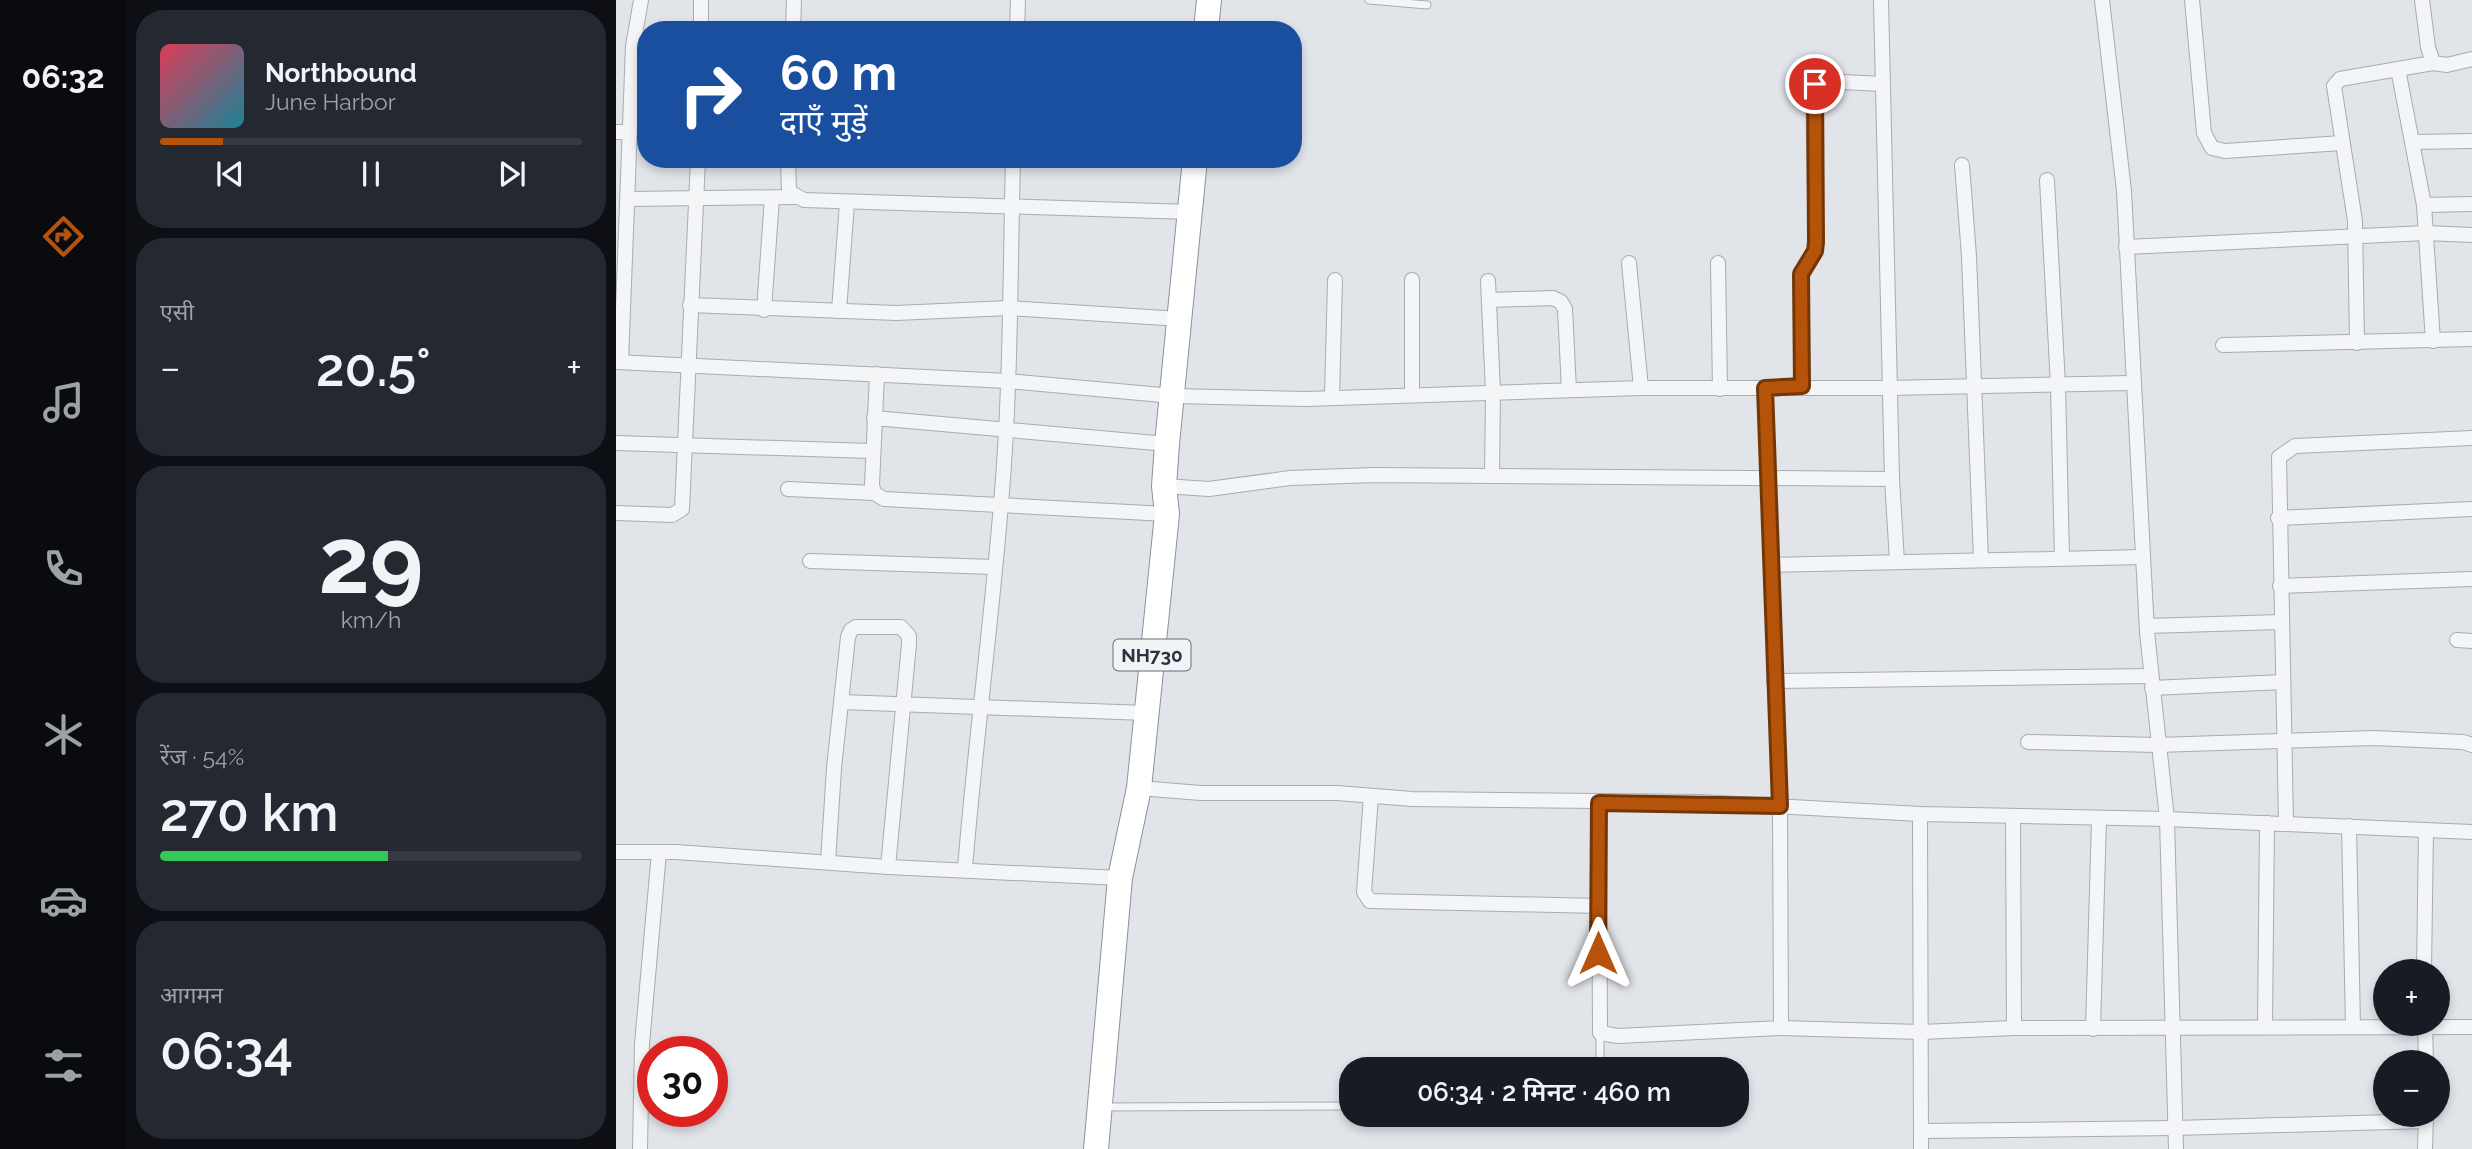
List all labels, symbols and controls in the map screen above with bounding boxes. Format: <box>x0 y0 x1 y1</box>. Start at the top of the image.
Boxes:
text: 60 m <box>780 44 897 101</box>
icon: right <box>665 49 756 140</box>
pin <box>1785 54 1845 114</box>
text: 06:32 <box>22 58 104 95</box>
text: Northbound <box>265 58 417 88</box>
icon: arrive <box>1796 65 1834 103</box>
text: June Harbor <box>265 88 396 115</box>
text: दाएँ मुड़ें <box>780 103 867 140</box>
icon: previous <box>211 155 249 193</box>
icon: pause <box>352 155 390 193</box>
icon: next <box>493 155 531 193</box>
icon: directions <box>39 212 88 261</box>
text: एसी <box>160 298 194 325</box>
text: 20.5° <box>316 337 431 398</box>
text: − <box>160 345 180 390</box>
text: + <box>566 345 582 390</box>
icon: music <box>39 378 88 427</box>
text: 29 <box>319 507 423 614</box>
icon: phone <box>39 544 88 593</box>
text: km/h <box>341 606 401 633</box>
road number: NH730 <box>1114 640 1190 670</box>
icon: climate <box>39 710 88 759</box>
text: रेंज · 54% <box>160 743 244 770</box>
text: 270 km <box>160 782 339 843</box>
icon: car <box>39 876 88 925</box>
position arrow <box>1561 916 1635 990</box>
map controls <box>2373 959 2450 1127</box>
button: + <box>2373 959 2450 1036</box>
text: आगमन <box>160 981 223 1008</box>
text: 06:34 <box>160 1020 293 1081</box>
speed limit sign: 30 <box>637 1036 728 1127</box>
icon: filters <box>39 1041 88 1090</box>
button: − <box>2373 1050 2450 1127</box>
text: 06:34 · 2 मिनट · 460 m <box>1417 1077 1671 1107</box>

